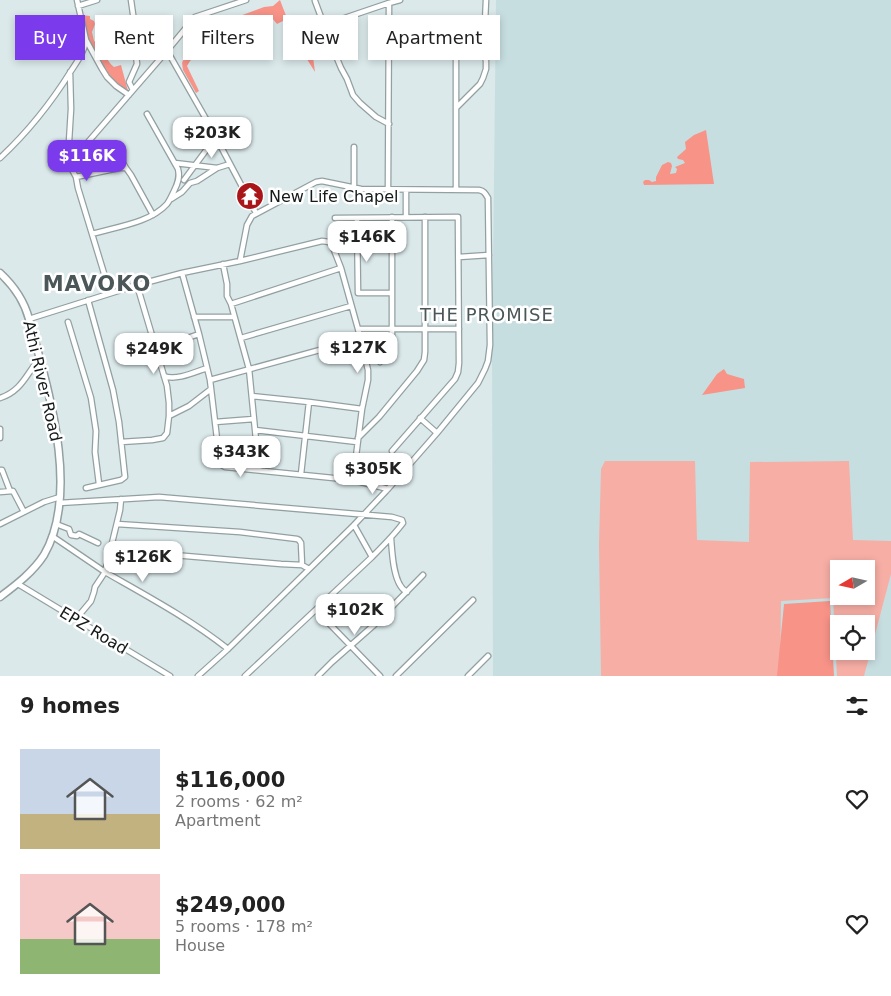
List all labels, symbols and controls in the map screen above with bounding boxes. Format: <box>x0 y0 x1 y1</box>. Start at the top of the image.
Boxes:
chip: Buy <box>15 15 85 60</box>
chip: Rent <box>95 15 173 60</box>
chip: Filters <box>183 15 273 60</box>
chip: New <box>283 15 358 60</box>
chip: Apartment <box>368 15 500 60</box>
pin: $203K <box>177 116 247 159</box>
text: $203K <box>184 123 240 142</box>
pin: $116K <box>52 140 122 182</box>
text: $116K <box>59 146 115 165</box>
temple icon: New Life Chapel <box>235 181 265 211</box>
place label: New Life Chapel <box>269 187 398 206</box>
pin: $146K <box>332 220 402 263</box>
text: $146K <box>339 227 395 246</box>
district label: MAVOKO <box>43 272 151 296</box>
district label: THE PROMISE <box>419 304 554 325</box>
street label: Athi River Road <box>19 319 66 443</box>
pin: $249K <box>119 332 189 375</box>
pin: $127K <box>323 332 393 374</box>
text: $127K <box>330 338 386 357</box>
text: $249K <box>126 339 182 358</box>
pin: $343K <box>206 436 276 478</box>
text: $343K <box>213 442 269 461</box>
pin: $305K <box>338 452 408 495</box>
text: $305K <box>345 459 401 478</box>
pin: $126K <box>108 540 178 583</box>
text: $126K <box>115 547 171 566</box>
north arrow <box>830 560 875 605</box>
map controls <box>830 560 875 660</box>
pin: $102K <box>320 594 390 636</box>
text: $102K <box>327 600 383 619</box>
street label: EPZ Road <box>56 603 131 658</box>
button: locate <box>830 615 875 660</box>
icon: filters <box>843 692 871 720</box>
text: 9 homes <box>20 694 120 718</box>
text: $116,000 <box>175 768 285 792</box>
icon: home <box>60 769 120 829</box>
icon: heart <box>843 785 871 813</box>
text: 2 rooms · 62 m² <box>175 792 303 811</box>
text: Apartment <box>175 811 261 830</box>
text: $249,000 <box>175 893 285 917</box>
icon: home <box>60 894 120 954</box>
icon: heart <box>843 910 871 938</box>
text: 5 rooms · 178 m² <box>175 917 313 936</box>
text: House <box>175 936 225 955</box>

